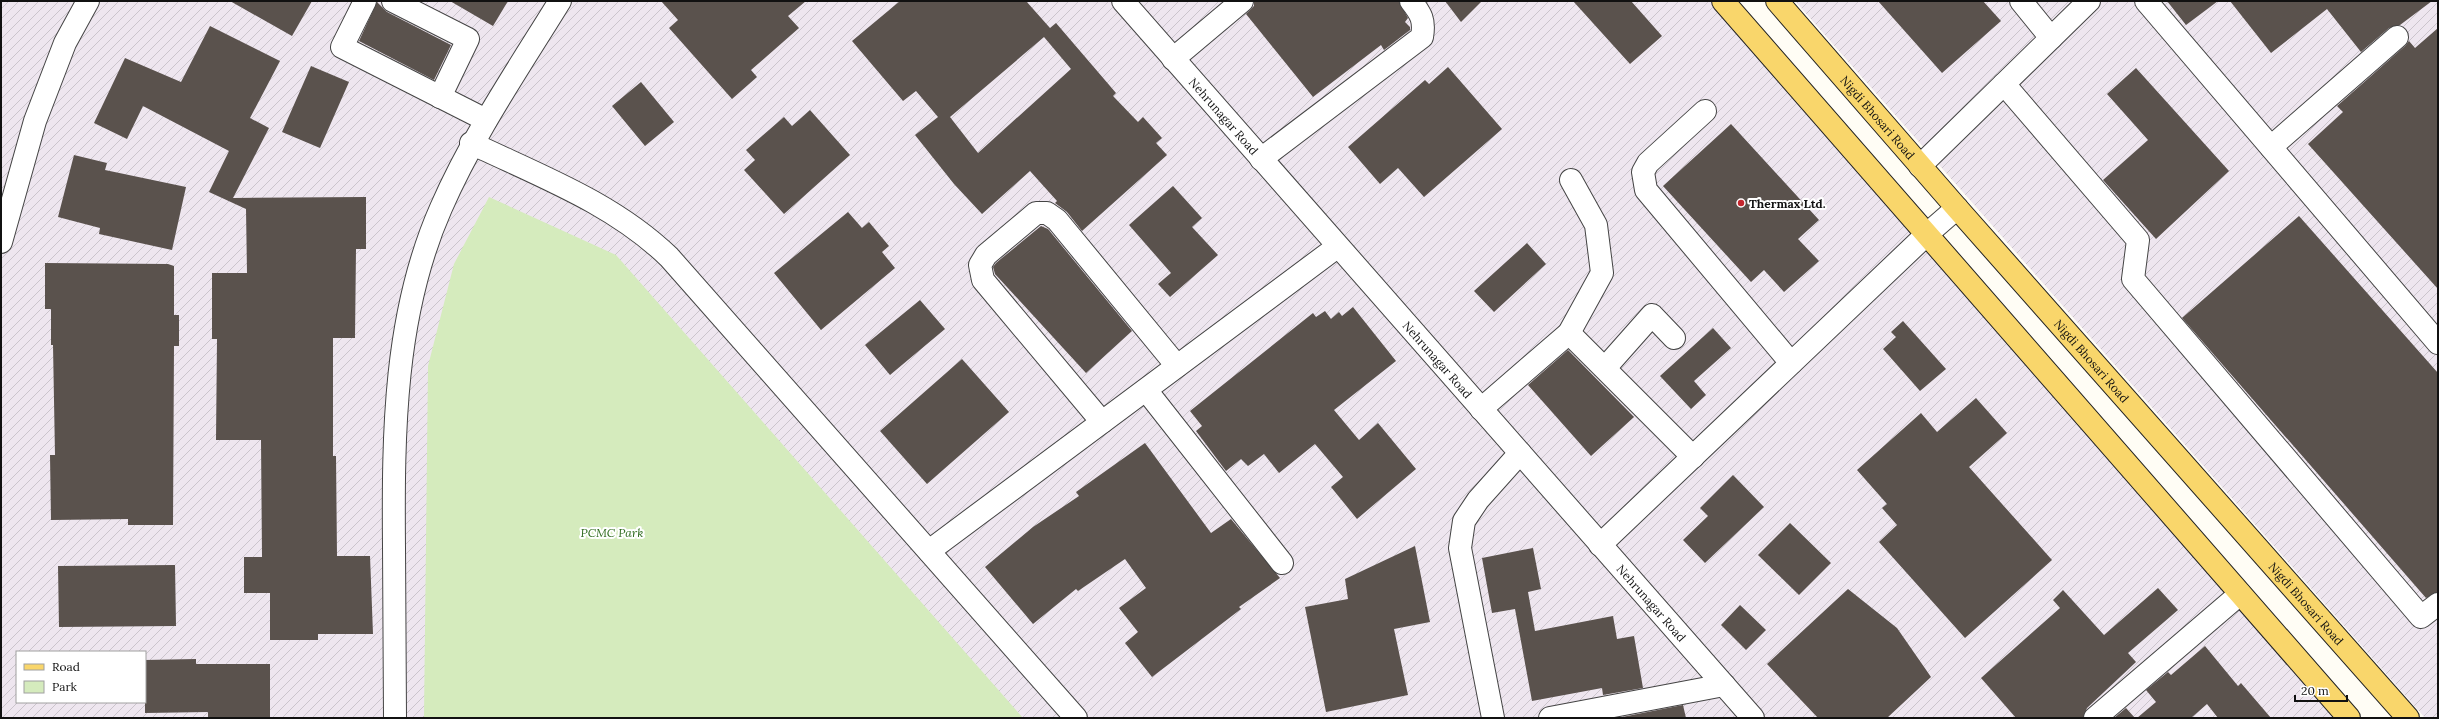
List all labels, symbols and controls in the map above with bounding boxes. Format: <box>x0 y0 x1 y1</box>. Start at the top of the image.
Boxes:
street label: Nigdi Bhosari Road <box>1838 72 1918 162</box>
street label: Nehrunagar Road <box>1186 74 1262 158</box>
place label: Thermax Ltd. <box>1749 196 1826 211</box>
marker: Thermax Ltd. <box>1736 198 1746 208</box>
street label: Nigdi Bhosari Road <box>2051 316 2133 405</box>
street label: Nehrunagar Road <box>1400 318 1476 401</box>
park label: PCMC Park <box>581 525 643 540</box>
street label: Nigdi Bhosari Road <box>2266 559 2347 648</box>
street label: Nehrunagar Road <box>1614 561 1690 644</box>
legend <box>16 651 146 703</box>
text: Road <box>52 659 80 674</box>
scale bar <box>2295 677 2347 703</box>
text: Park <box>52 679 78 694</box>
text: 20 m <box>2301 683 2329 698</box>

